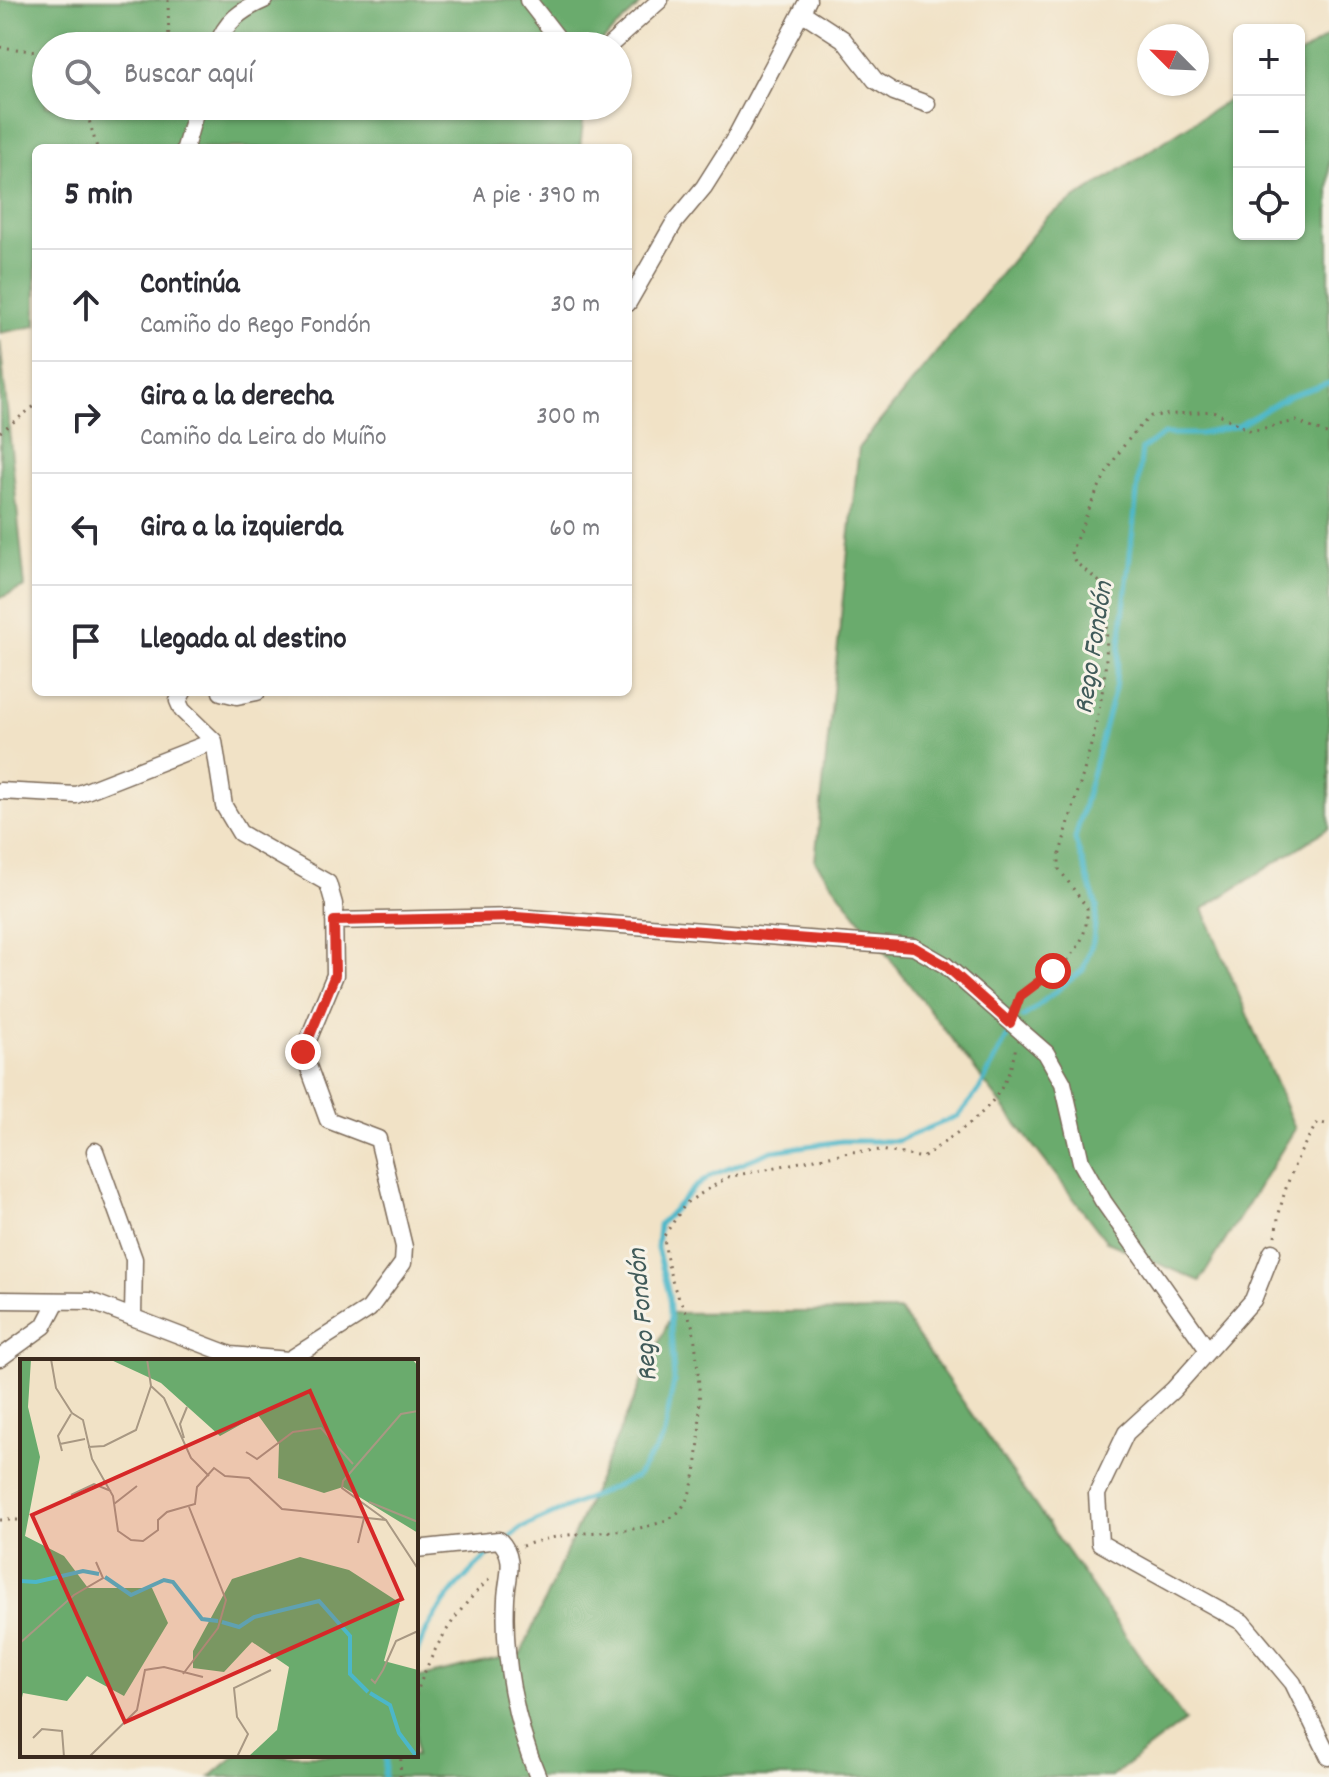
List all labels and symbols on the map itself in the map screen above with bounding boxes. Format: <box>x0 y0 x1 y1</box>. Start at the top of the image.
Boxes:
north arrow <box>1137 24 1209 96</box>
water label: Rego Fondón <box>1066 578 1126 717</box>
route start <box>1035 953 1071 989</box>
route end <box>285 1034 321 1070</box>
water label: Rego Fondón <box>619 1246 671 1383</box>
inset map <box>20 1359 418 1757</box>

